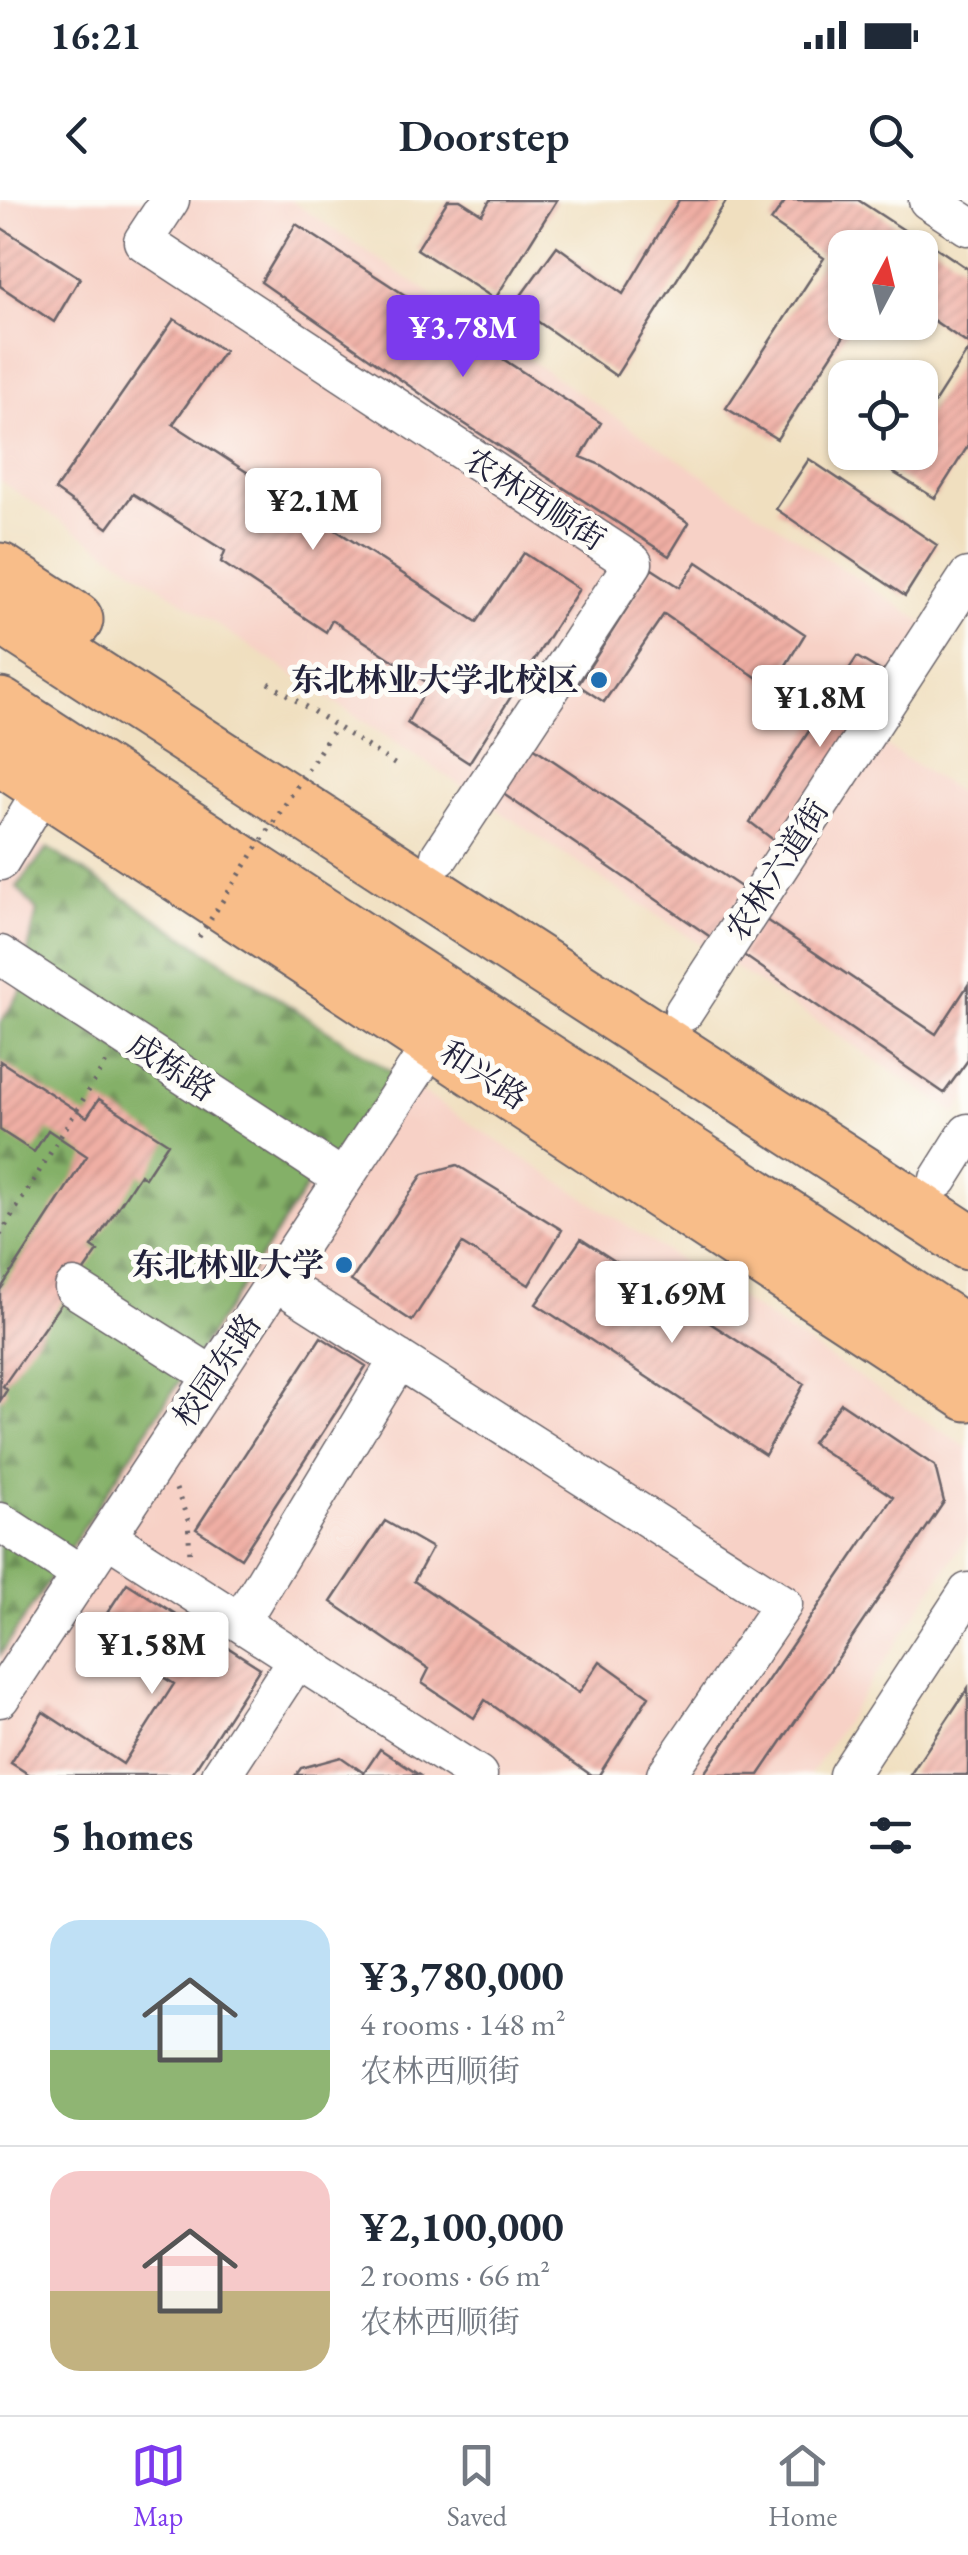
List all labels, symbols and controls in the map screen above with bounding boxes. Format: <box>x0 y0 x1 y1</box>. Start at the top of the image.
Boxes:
text: 16:21 <box>50 11 141 60</box>
text: Doorstep <box>398 106 570 164</box>
icon: back <box>50 108 105 163</box>
icon: search <box>863 108 918 163</box>
north arrow <box>828 230 938 340</box>
map controls <box>828 230 938 470</box>
pin: ¥3.78M <box>382 295 544 380</box>
text: ¥3.78M <box>409 306 517 348</box>
button: locate <box>828 360 938 470</box>
street label: 农林西顺街 <box>456 438 614 560</box>
pin: ¥2.1M <box>243 468 383 553</box>
text: ¥2.1M <box>267 479 359 521</box>
place label: 东北林业大学北校区 <box>291 659 579 701</box>
pin: ¥1.8M <box>750 665 890 750</box>
marker: 东北林业大学北校区 <box>588 669 610 691</box>
text: ¥1.8M <box>774 676 866 718</box>
street label: 农林六道街 <box>716 791 838 949</box>
street label: 成栋路 <box>120 1023 224 1111</box>
street label: 和兴路 <box>432 1031 536 1119</box>
place label: 东北林业大学 <box>132 1244 324 1286</box>
marker: 东北林业大学 <box>333 1254 355 1276</box>
pin: ¥1.69M <box>591 1261 753 1346</box>
text: ¥1.69M <box>618 1272 726 1314</box>
street label: 校园东路 <box>164 1305 270 1435</box>
pin: ¥1.58M <box>71 1612 233 1697</box>
text: ¥1.58M <box>98 1623 206 1665</box>
text: 5 homes <box>50 1808 193 1863</box>
icon: filters <box>863 1808 918 1863</box>
text: ¥3,780,000 <box>360 1948 564 2003</box>
icon: home <box>130 1960 250 2080</box>
text: 4 rooms · 148 m² <box>360 2003 566 2045</box>
text: 农林西顺街 <box>360 2050 520 2092</box>
text: ¥2,100,000 <box>360 2199 564 2254</box>
icon: home <box>130 2211 250 2331</box>
text: 2 rooms · 66 m² <box>360 2254 550 2296</box>
text: 农林西顺街 <box>360 2301 520 2343</box>
tab: Map <box>131 2438 186 2534</box>
tab: Saved <box>447 2438 507 2534</box>
tab: Home <box>768 2438 837 2534</box>

